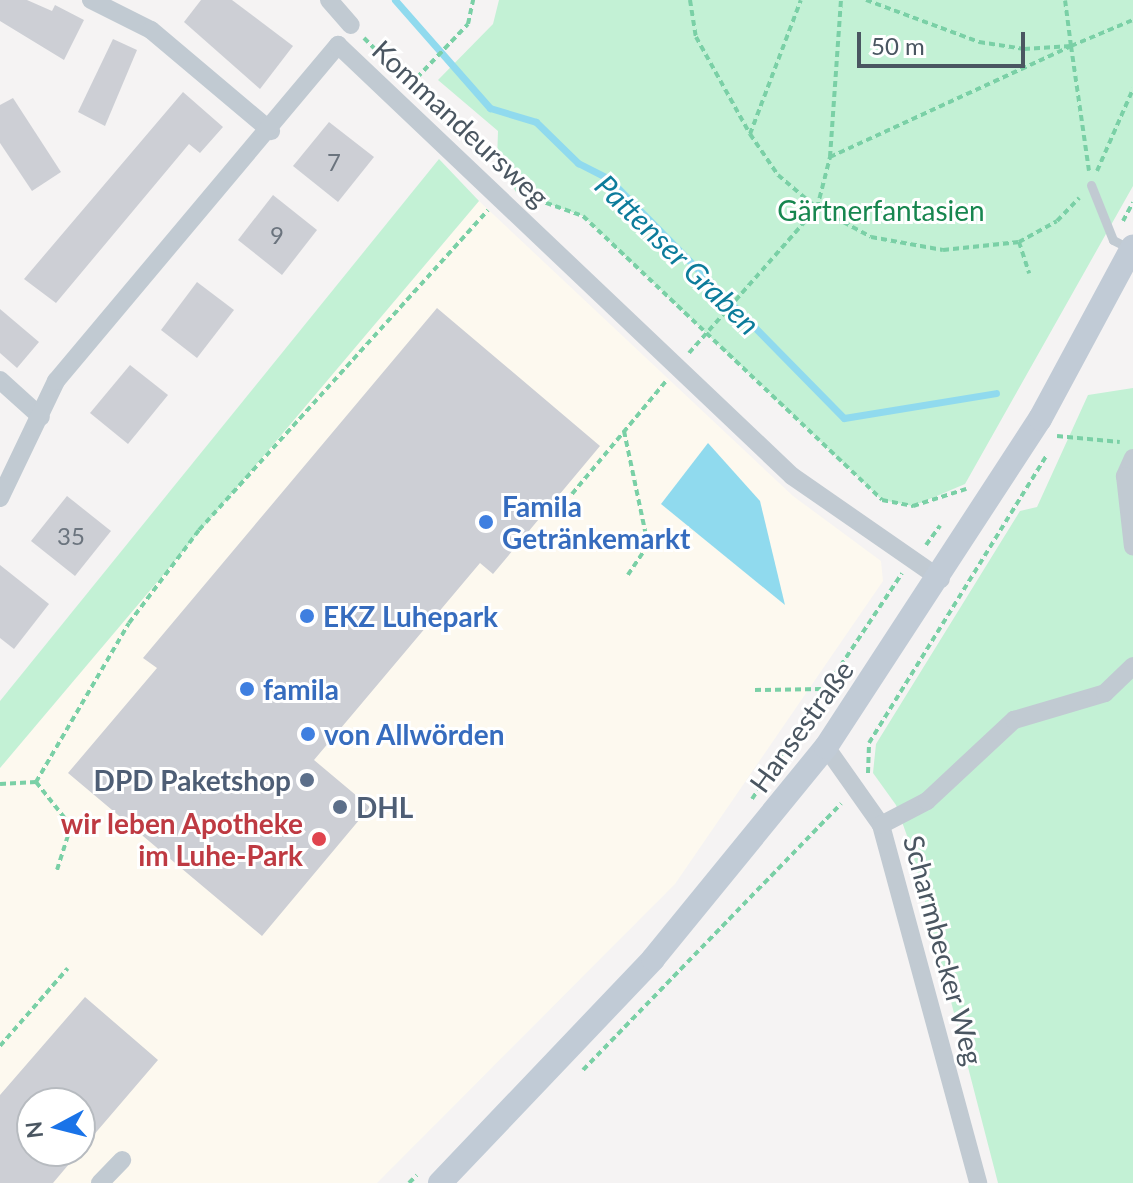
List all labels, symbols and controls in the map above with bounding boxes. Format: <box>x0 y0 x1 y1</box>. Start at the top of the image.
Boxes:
scale bar <box>861 16 1029 66</box>
text: 50 m <box>871 31 925 60</box>
street label: Kommandeursweg <box>366 33 556 213</box>
house number: 7 <box>327 148 341 176</box>
water label: Pattenser Graben <box>588 166 768 342</box>
park label: Gärtnerfantasien <box>777 193 985 227</box>
house number: 9 <box>270 221 284 249</box>
place label: Famila Getränkemarkt <box>502 489 690 555</box>
marker: Famila Getränkemarkt <box>477 513 495 531</box>
house number: 35 <box>57 522 85 550</box>
place label: EKZ Luhepark <box>323 599 498 633</box>
marker: EKZ Luhepark <box>298 607 316 625</box>
street label: Hansestraße <box>742 654 860 798</box>
place label: famila <box>263 672 339 706</box>
marker: famila <box>238 680 256 698</box>
place label: von Allwörden <box>324 717 505 751</box>
marker: von Allwörden <box>299 725 317 743</box>
place label: DPD Paketshop <box>94 763 291 797</box>
marker: DPD Paketshop <box>298 771 316 789</box>
place label: DHL <box>356 790 413 824</box>
marker: DHL <box>331 798 349 816</box>
place label: wir leben Apotheke im Luhe-Park <box>59 806 303 872</box>
marker: wir leben Apotheke im Luhe-Park <box>310 830 328 848</box>
street label: Scharmbecker Weg <box>897 831 991 1069</box>
north arrow <box>16 1087 96 1167</box>
text: N <box>19 1120 48 1140</box>

